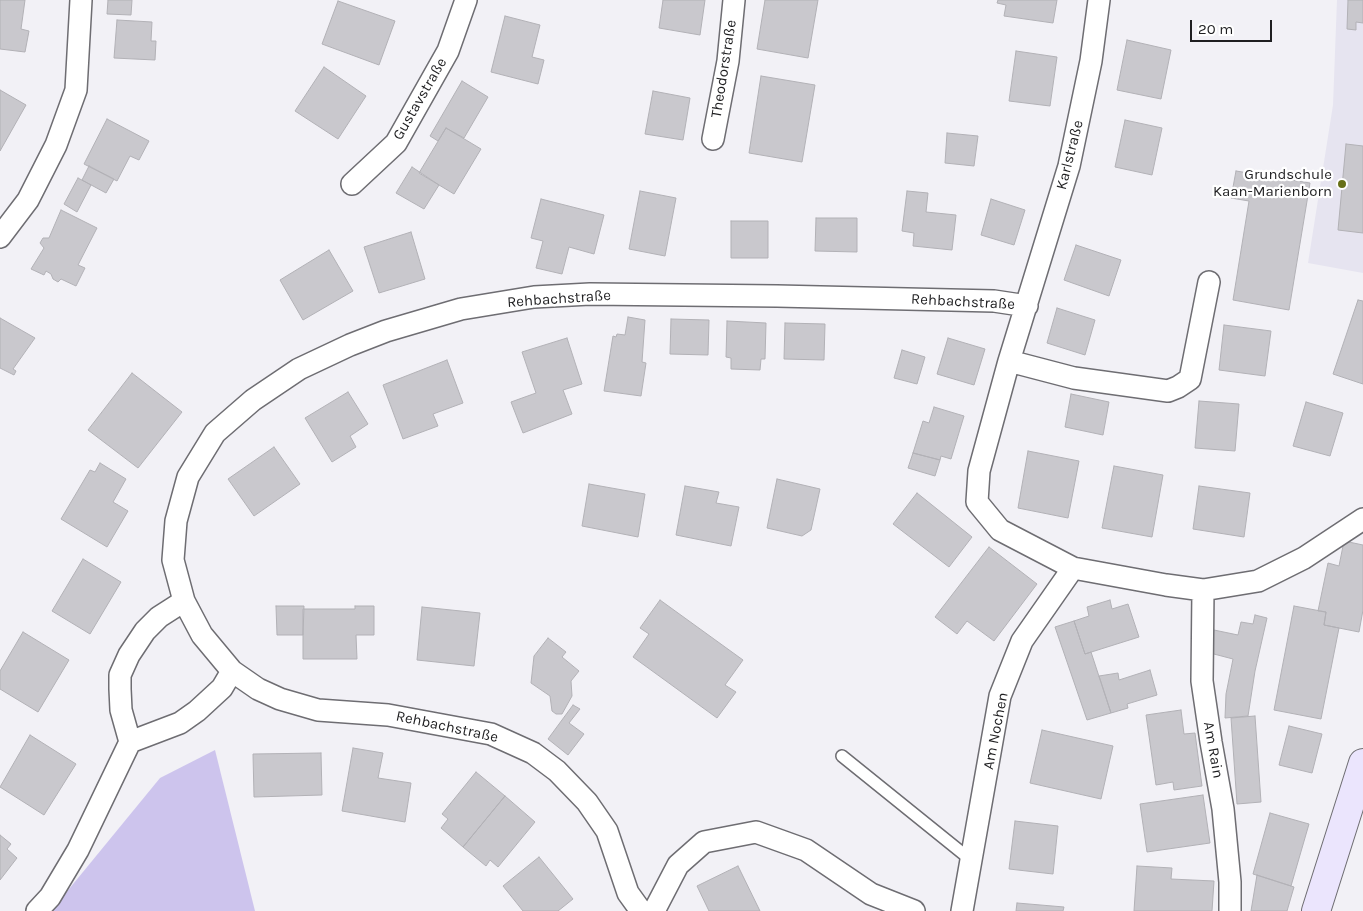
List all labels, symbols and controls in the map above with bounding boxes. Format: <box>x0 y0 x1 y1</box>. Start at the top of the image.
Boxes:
scale bar <box>1193 10 1276 42</box>
street label: Theodorstraße <box>707 19 741 119</box>
text: 20 m <box>1198 20 1233 38</box>
street label: Gustavstraße <box>389 55 451 143</box>
street label: Karlstraße <box>1053 118 1087 192</box>
place label: Grundschule Kaan-Marienborn <box>1213 166 1332 201</box>
marker: Grundschule Kaan-Marienborn <box>1336 178 1348 190</box>
street label: Rehbachstraße <box>507 286 611 312</box>
street label: Rehbachstraße <box>911 290 1015 314</box>
street label: Am Nochen <box>980 691 1012 771</box>
street label: Rehbachstraße <box>394 707 500 747</box>
street label: Am Rain <box>1199 720 1227 780</box>

